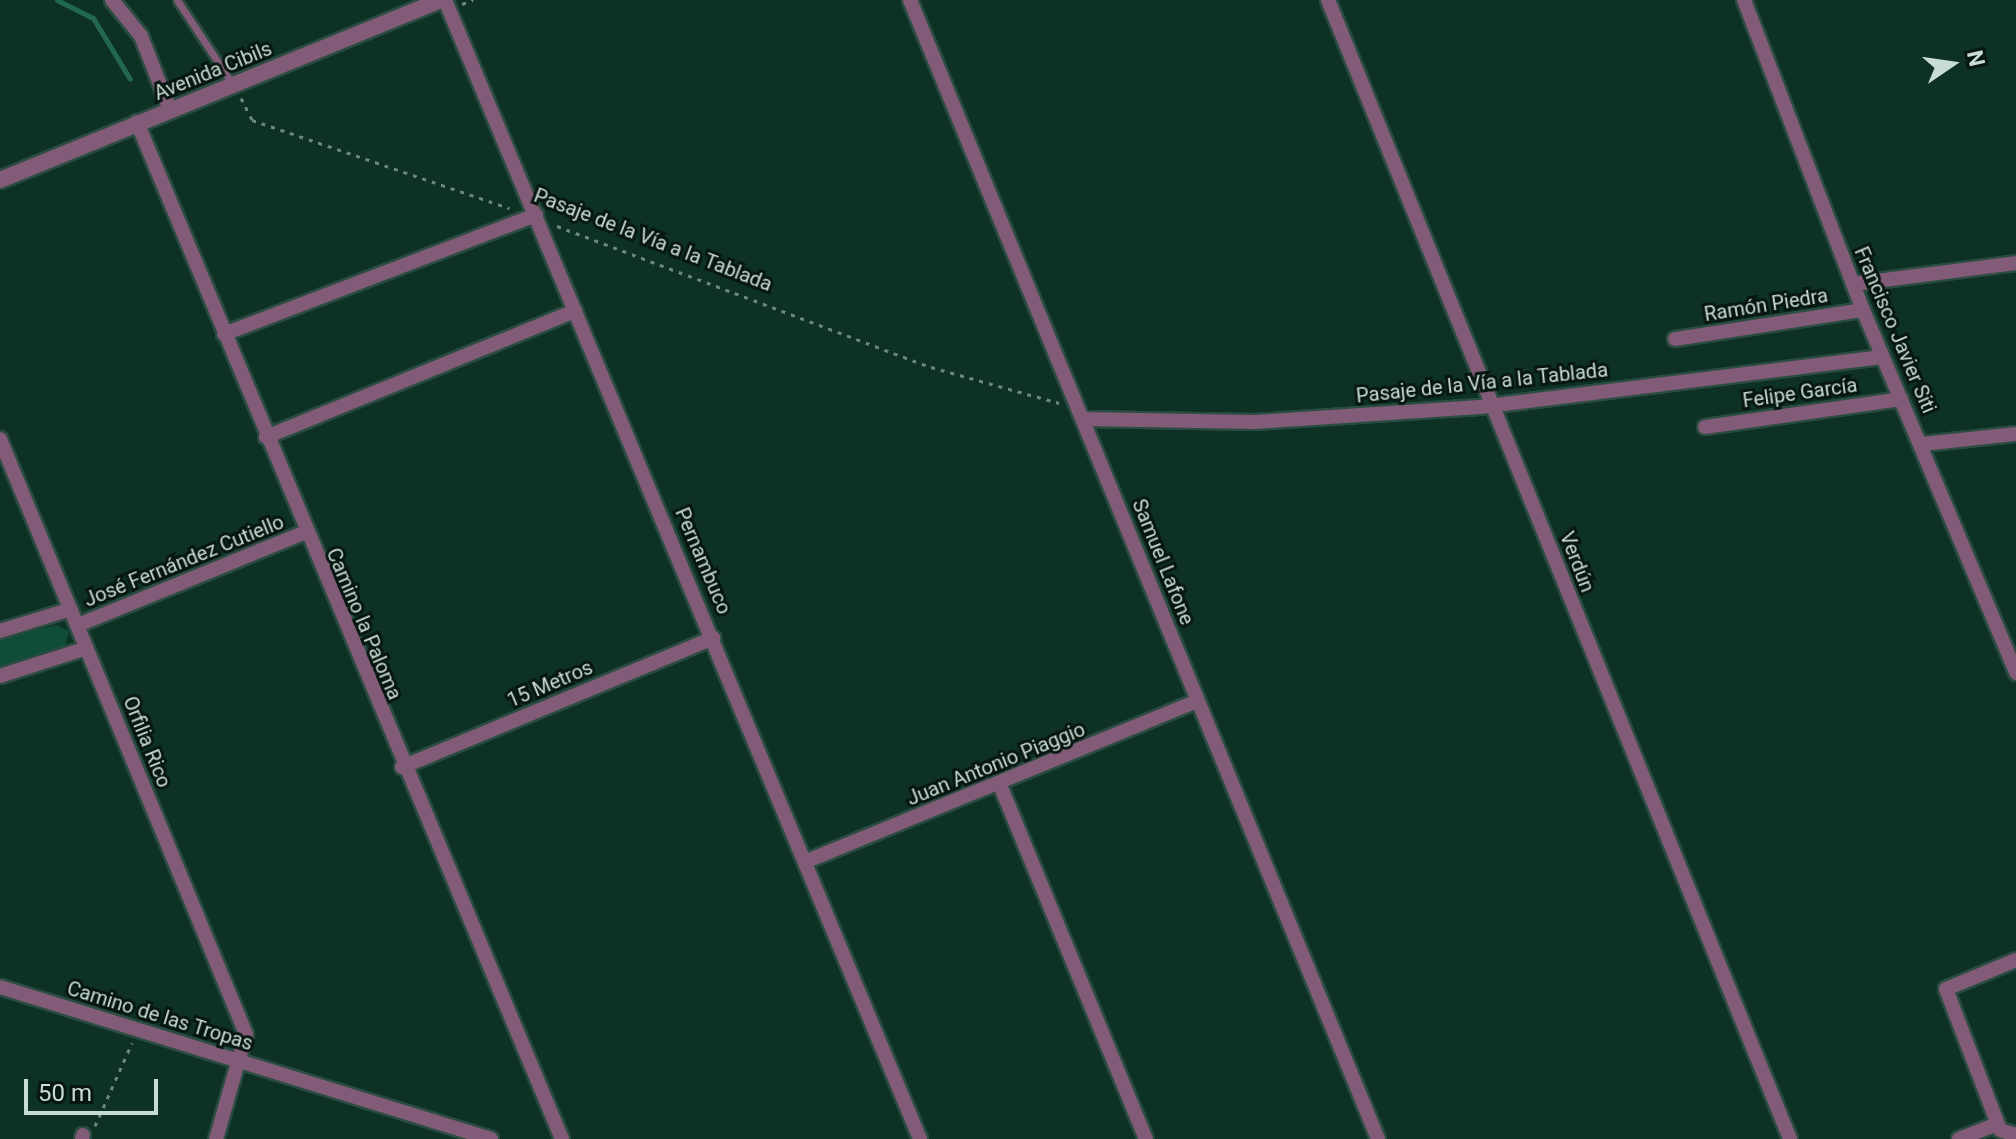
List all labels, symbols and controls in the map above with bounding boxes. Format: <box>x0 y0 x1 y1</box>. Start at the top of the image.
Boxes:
north arrow <box>1912 24 1992 104</box>
street label: Avenida Cibils <box>151 36 275 106</box>
text: N <box>1962 48 1990 69</box>
street label: Pasaje de la Vía a la Tablada <box>530 183 776 297</box>
street label: Francisco Javier Siti <box>1849 243 1941 417</box>
street label: Ramón Piedra <box>1702 283 1830 327</box>
street label: Pasaje de la Vía a la Tablada <box>1355 358 1609 408</box>
street label: Felipe García <box>1741 373 1859 413</box>
street label: Samuel Lafone <box>1127 496 1199 628</box>
street label: Pernambuco <box>670 504 736 618</box>
street label: José Fernández Cutiello <box>81 510 287 612</box>
street label: Verdún <box>1555 528 1599 596</box>
street label: Camino la Paloma <box>321 545 407 703</box>
street label: 15 Metros <box>504 655 596 713</box>
street label: Orfilia Rico <box>118 693 176 791</box>
street label: Juan Antonio Piaggio <box>903 717 1089 811</box>
street label: Camino de las Tropas <box>64 976 256 1056</box>
scale bar <box>28 1063 162 1113</box>
text: 50 m <box>38 1079 92 1107</box>

